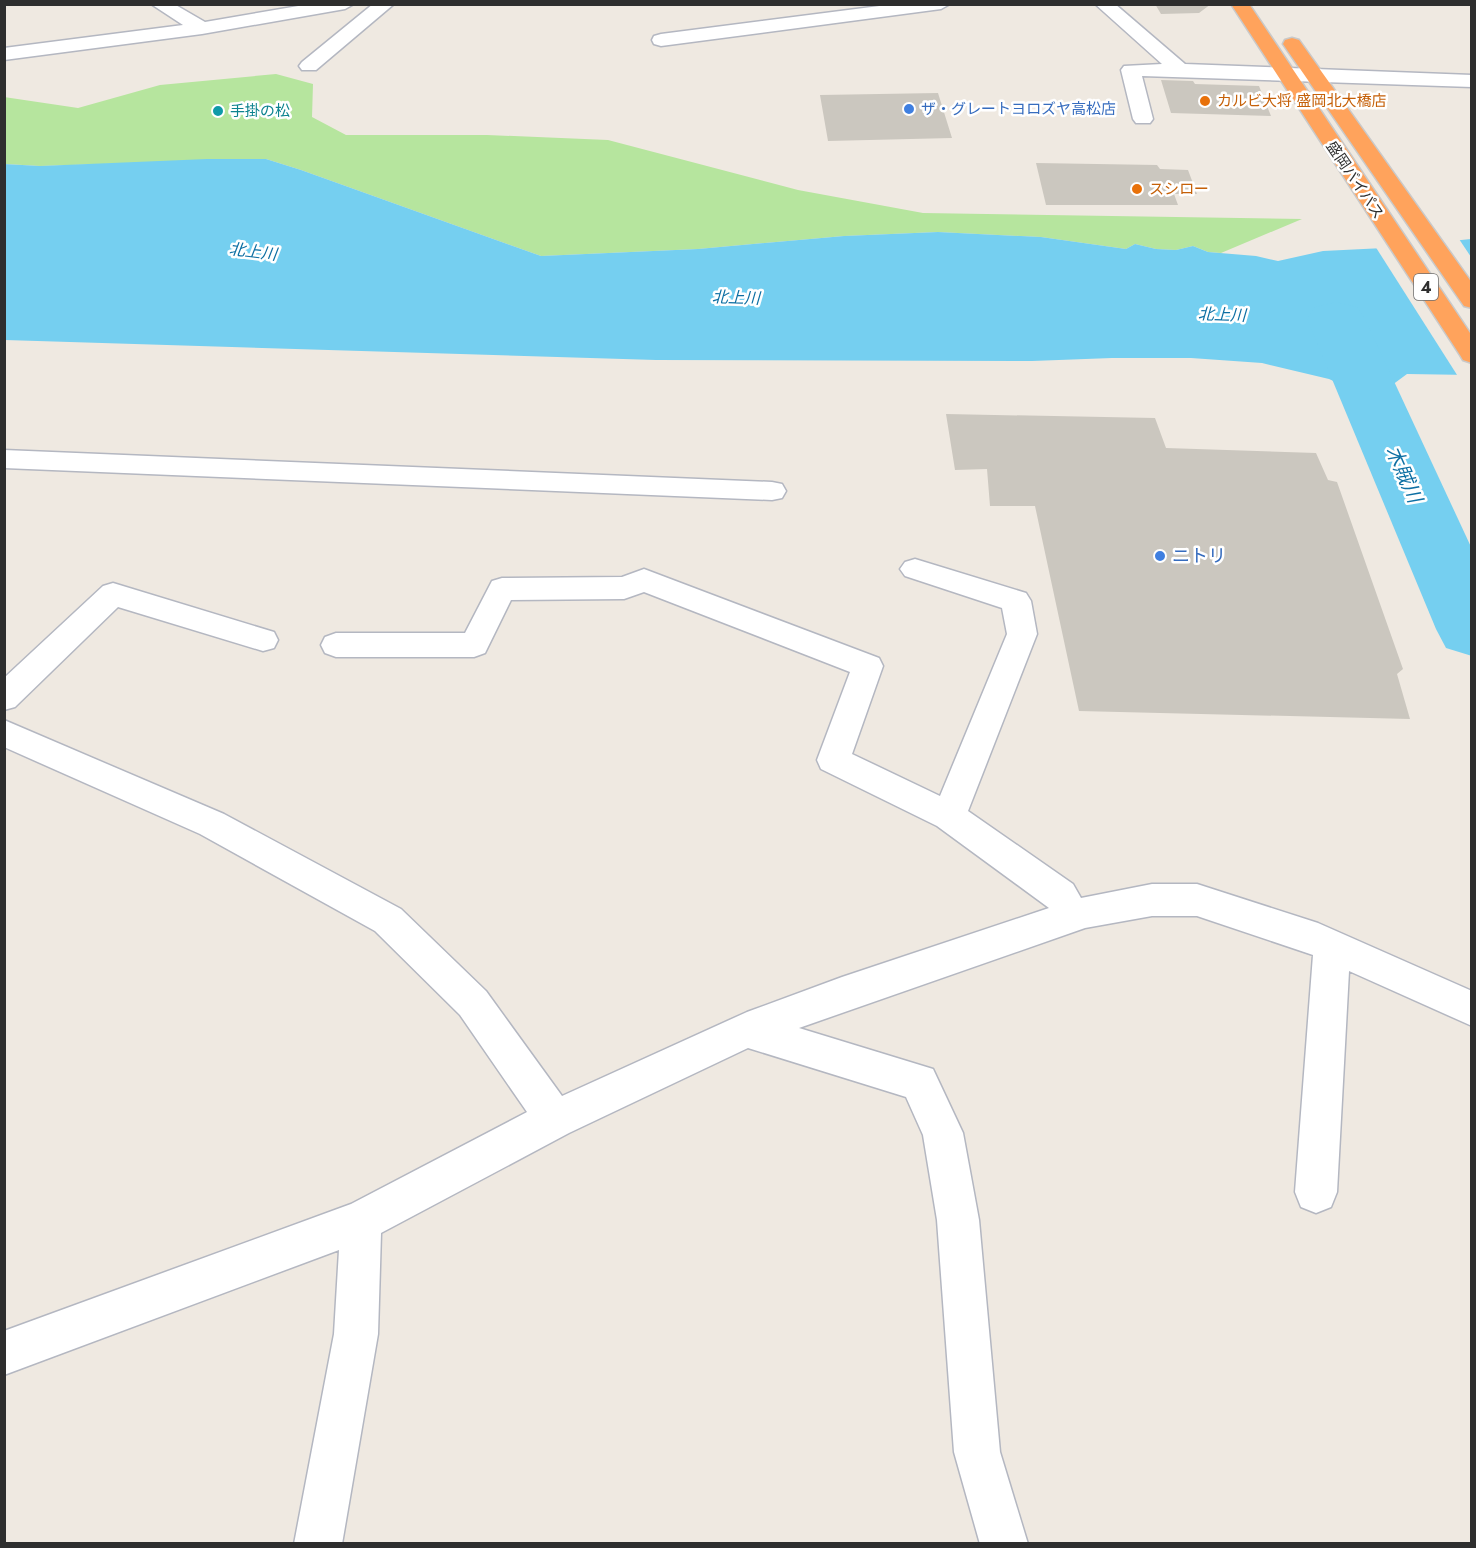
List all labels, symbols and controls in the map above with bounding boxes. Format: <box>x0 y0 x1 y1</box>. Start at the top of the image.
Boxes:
place label: カルビ大将 盛岡北大橋店 <box>1217 90 1387 112</box>
marker: カルビ大将 盛岡北大橋店 <box>1198 94 1212 108</box>
place label: ザ・グレートヨロズヤ高松店 <box>921 98 1116 120</box>
place label: 手掛の松 <box>230 100 290 122</box>
marker: ザ・グレートヨロズヤ高松店 <box>902 102 916 116</box>
marker: 手掛の松 <box>211 104 225 118</box>
street label: 盛岡バイパス <box>1321 137 1389 223</box>
place label: スシロー <box>1149 178 1209 200</box>
marker: スシロー <box>1130 182 1144 196</box>
water label: 北上川 <box>228 237 280 266</box>
road number: 4 <box>1414 274 1438 300</box>
water label: 北上川 <box>712 285 762 310</box>
water label: 北上川 <box>1198 302 1248 327</box>
water label: 木賊川 <box>1378 441 1430 509</box>
place label: ニトリ <box>1172 543 1226 569</box>
marker: ニトリ <box>1153 549 1167 563</box>

